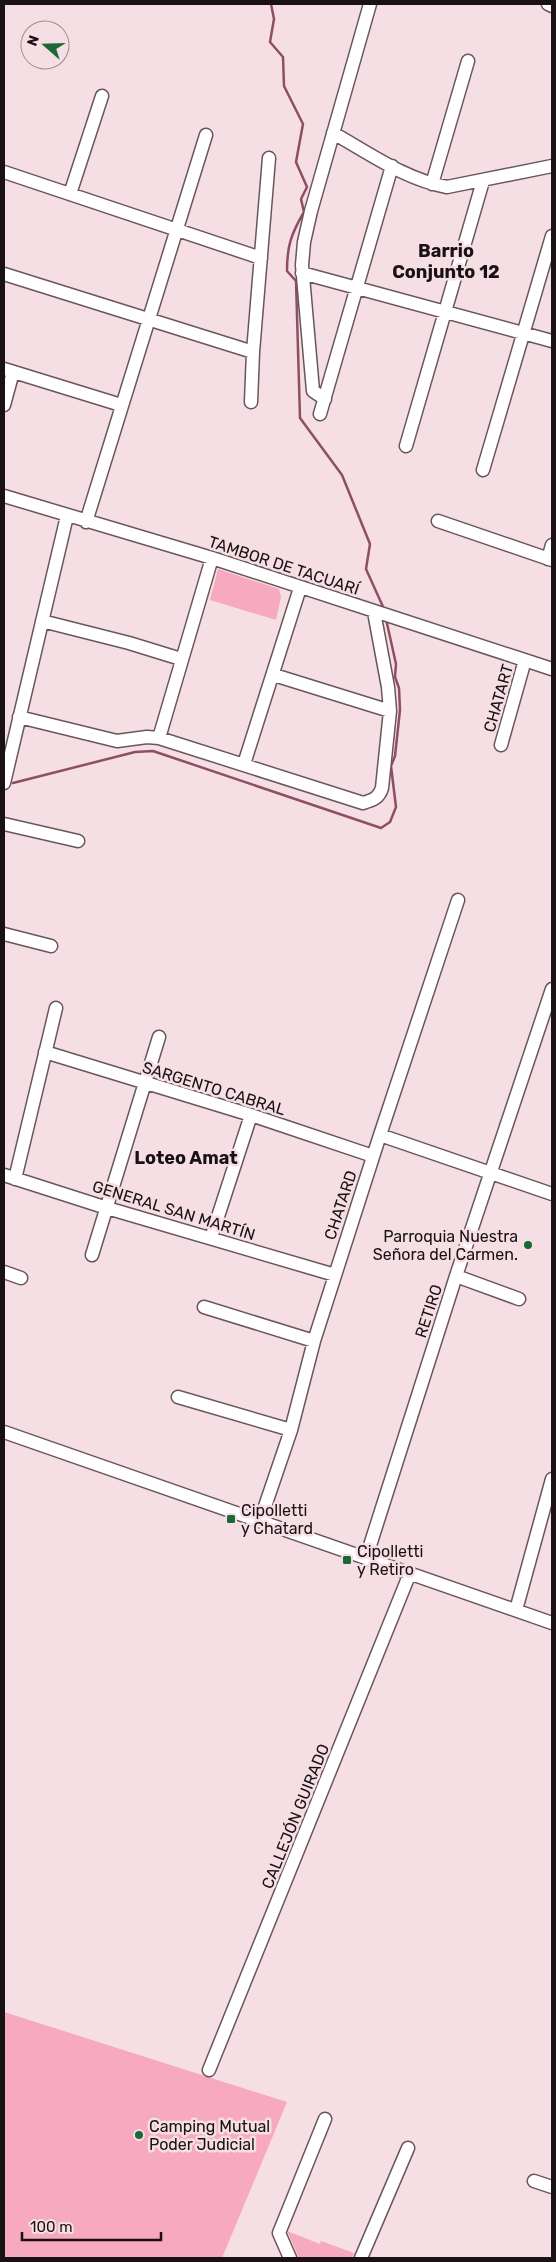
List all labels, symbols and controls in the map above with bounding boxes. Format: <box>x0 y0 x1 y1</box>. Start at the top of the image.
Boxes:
north arrow <box>20 20 70 70</box>
text: N <box>24 33 43 48</box>
district label: Barrio Conjunto 12 <box>392 240 500 283</box>
street label: TAMBOR DE TACUARÍ <box>206 532 362 599</box>
street label: CHATART <box>480 662 517 734</box>
street label: SARGENTO CABRAL <box>140 1058 288 1119</box>
district label: Loteo Amat <box>134 1147 238 1169</box>
street label: CHATARD <box>320 1168 361 1242</box>
street label: GENERAL SAN MARTÍN <box>90 1177 258 1244</box>
place label: Parroquia Nuestra Señora del Carmen. <box>373 1227 518 1264</box>
marker: Parroquia Nuestra Señora del Carmen. <box>522 1239 534 1251</box>
street label: RETIRO <box>411 1282 446 1340</box>
place label: Cipolletti y Chatard <box>241 1501 313 1538</box>
marker: Cipolletti y Chatard <box>225 1513 237 1525</box>
place label: Cipolletti y Retiro <box>357 1542 423 1579</box>
marker: Cipolletti y Retiro <box>341 1554 353 1566</box>
street label: CALLEJÓN GUIRADO <box>257 1741 333 1891</box>
place label: Camping Mutual Poder Judicial <box>149 2117 270 2154</box>
marker: Camping Mutual Poder Judicial <box>133 2129 145 2141</box>
scale bar <box>22 2210 161 2242</box>
text: 100 m <box>30 2218 72 2236</box>

